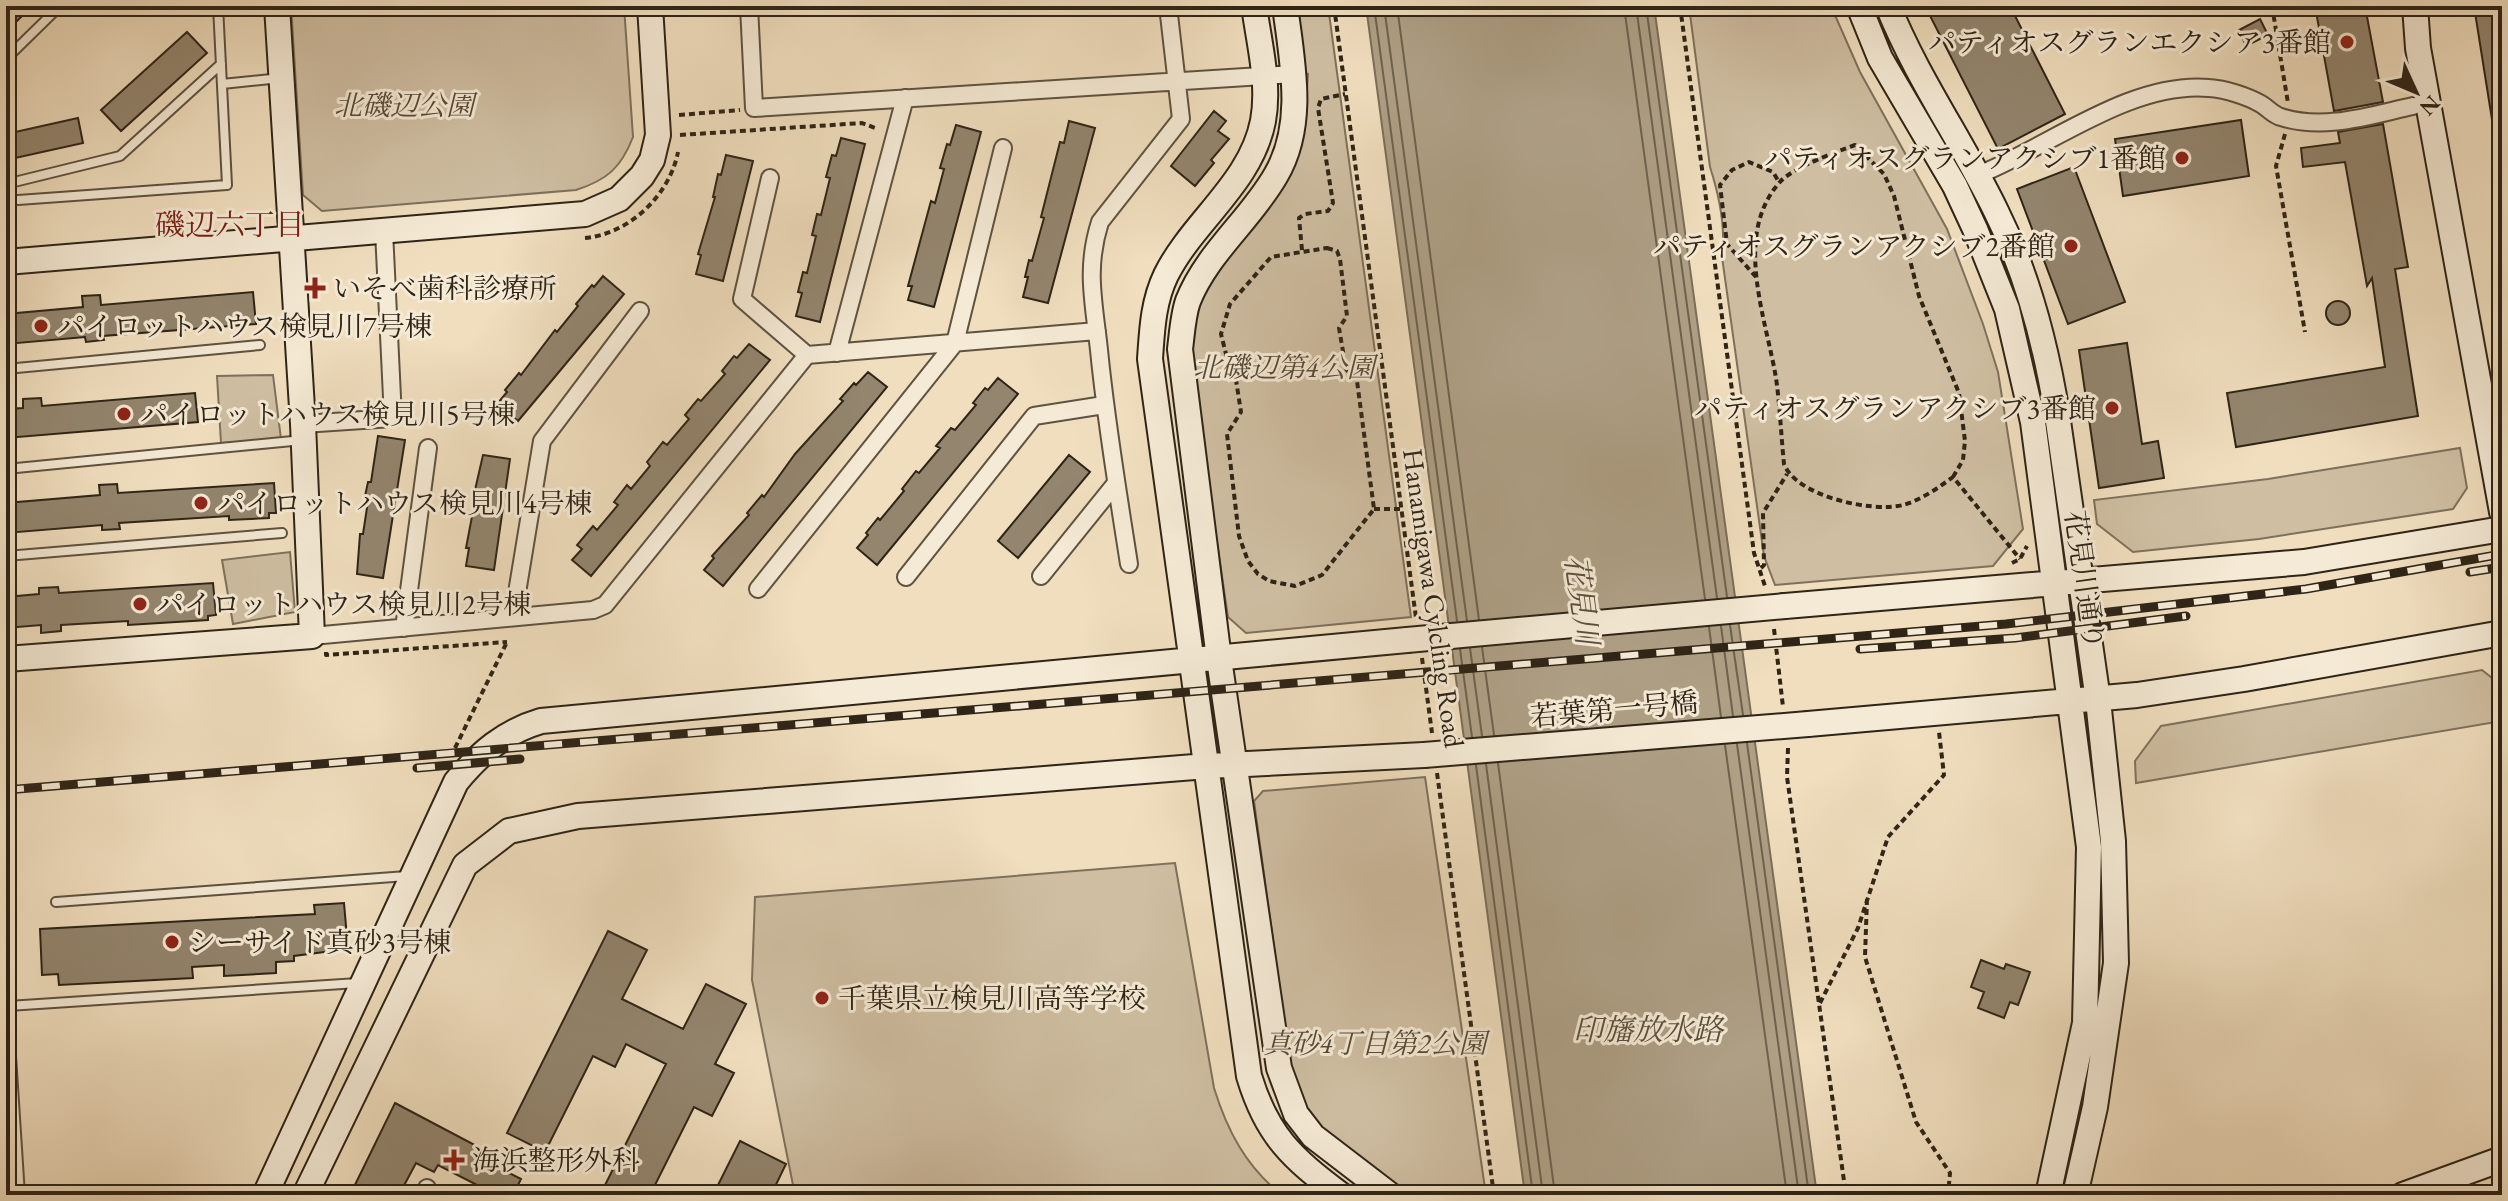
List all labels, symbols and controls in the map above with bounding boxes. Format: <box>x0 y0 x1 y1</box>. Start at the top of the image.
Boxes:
place label: パティオスグランエクシア3番館 <box>1928 24 2331 60</box>
marker: パティオスグランエクシア3番館 <box>2338 33 2356 51</box>
north arrow <box>2376 52 2456 132</box>
park label: 北磯辺公園 <box>334 87 478 123</box>
text: N <box>2413 89 2447 122</box>
place label: パティオスグランアクシブ1番館 <box>1764 140 2166 176</box>
marker: パティオスグランアクシブ1番館 <box>2173 149 2191 167</box>
district label: 磯辺六丁目 <box>155 205 305 244</box>
place label: パティオスグランアクシブ2番館 <box>1653 228 2055 264</box>
marker: パティオスグランアクシブ2番館 <box>2062 237 2080 255</box>
place label: いそべ歯科診療所 <box>333 270 557 306</box>
marker: いそべ歯科診療所 <box>304 277 326 299</box>
place label: パイロットハウス検見川7号棟 <box>57 308 432 344</box>
marker: パイロットハウス検見川7号棟 <box>32 317 50 335</box>
park label: 北磯辺第4公園 <box>1193 349 1379 385</box>
place label: パティオスグランアクシブ3番館 <box>1694 390 2096 426</box>
place label: パイロットハウス検見川5号棟 <box>140 396 515 432</box>
marker: パティオスグランアクシブ3番館 <box>2103 399 2121 417</box>
marker: パイロットハウス検見川5号棟 <box>115 405 133 423</box>
street label: Hanamigawa Cylcling Road <box>1395 446 1473 751</box>
place label: パイロットハウス検見川4号棟 <box>217 485 592 521</box>
marker: パイロットハウス検見川4号棟 <box>192 494 210 512</box>
street label: 花見川通り <box>2057 508 2113 652</box>
water label: 花見川 <box>1556 553 1608 650</box>
place label: パイロットハウス検見川2号棟 <box>156 586 531 622</box>
marker: パイロットハウス検見川2号棟 <box>131 595 149 613</box>
street label: 若葉第一号橋 <box>1529 684 1699 734</box>
place label: シーサイド真砂3号棟 <box>188 924 451 960</box>
marker: シーサイド真砂3号棟 <box>163 933 181 951</box>
place label: 千葉県立検見川高等学校 <box>838 980 1146 1016</box>
marker: 千葉県立検見川高等学校 <box>813 989 831 1007</box>
water label: 印旛放水路 <box>1573 1010 1725 1049</box>
park label: 真砂4丁目第2公園 <box>1264 1025 1490 1061</box>
place label: 海浜整形外科 <box>472 1142 640 1178</box>
marker: 海浜整形外科 <box>443 1149 465 1171</box>

